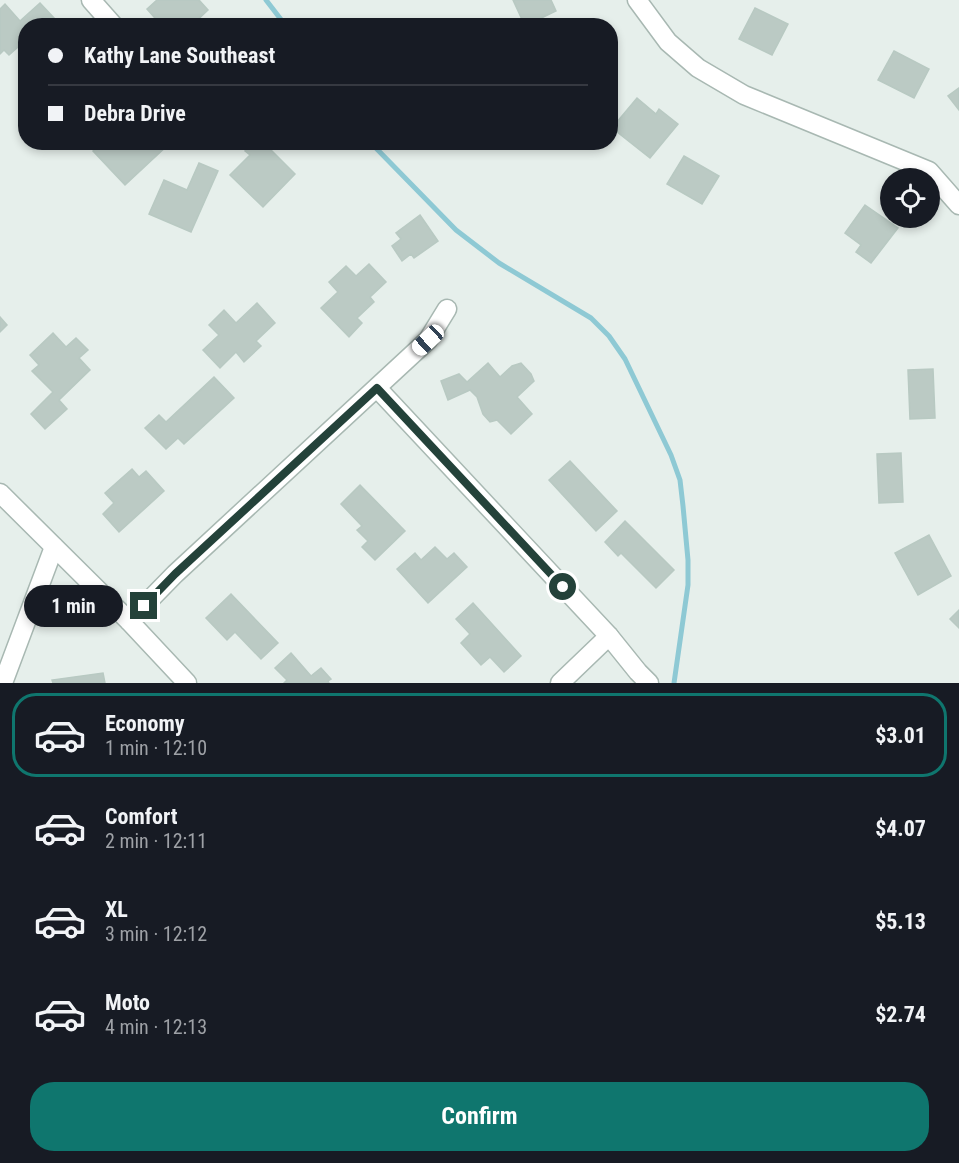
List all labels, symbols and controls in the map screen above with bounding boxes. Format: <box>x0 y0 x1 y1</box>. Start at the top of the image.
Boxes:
text: Kathy Lane Southeast <box>84 43 275 68</box>
text: Debra Drive <box>84 101 186 126</box>
map controls <box>880 168 940 228</box>
button: locate <box>880 168 940 228</box>
car <box>409 321 447 359</box>
route start <box>549 573 576 600</box>
callout: 1 min <box>24 585 123 627</box>
route end <box>130 592 157 619</box>
text: 1 min <box>51 594 96 618</box>
icon: car <box>33 708 87 762</box>
text: Economy <box>105 711 185 736</box>
text: $3.01 <box>875 723 926 748</box>
text: 1 min · 12:10 <box>105 736 207 760</box>
icon: car <box>33 801 87 855</box>
text: Comfort <box>105 804 178 829</box>
text: $4.07 <box>875 816 926 841</box>
text: 2 min · 12:11 <box>105 829 207 853</box>
icon: car <box>33 894 87 948</box>
text: XL <box>105 897 128 922</box>
text: $5.13 <box>875 909 926 934</box>
text: 3 min · 12:12 <box>105 922 207 946</box>
icon: car <box>33 987 87 1041</box>
text: Moto <box>105 990 150 1015</box>
text: $2.74 <box>875 1002 926 1027</box>
text: 4 min · 12:13 <box>105 1015 207 1039</box>
button: Confirm <box>30 1082 929 1151</box>

